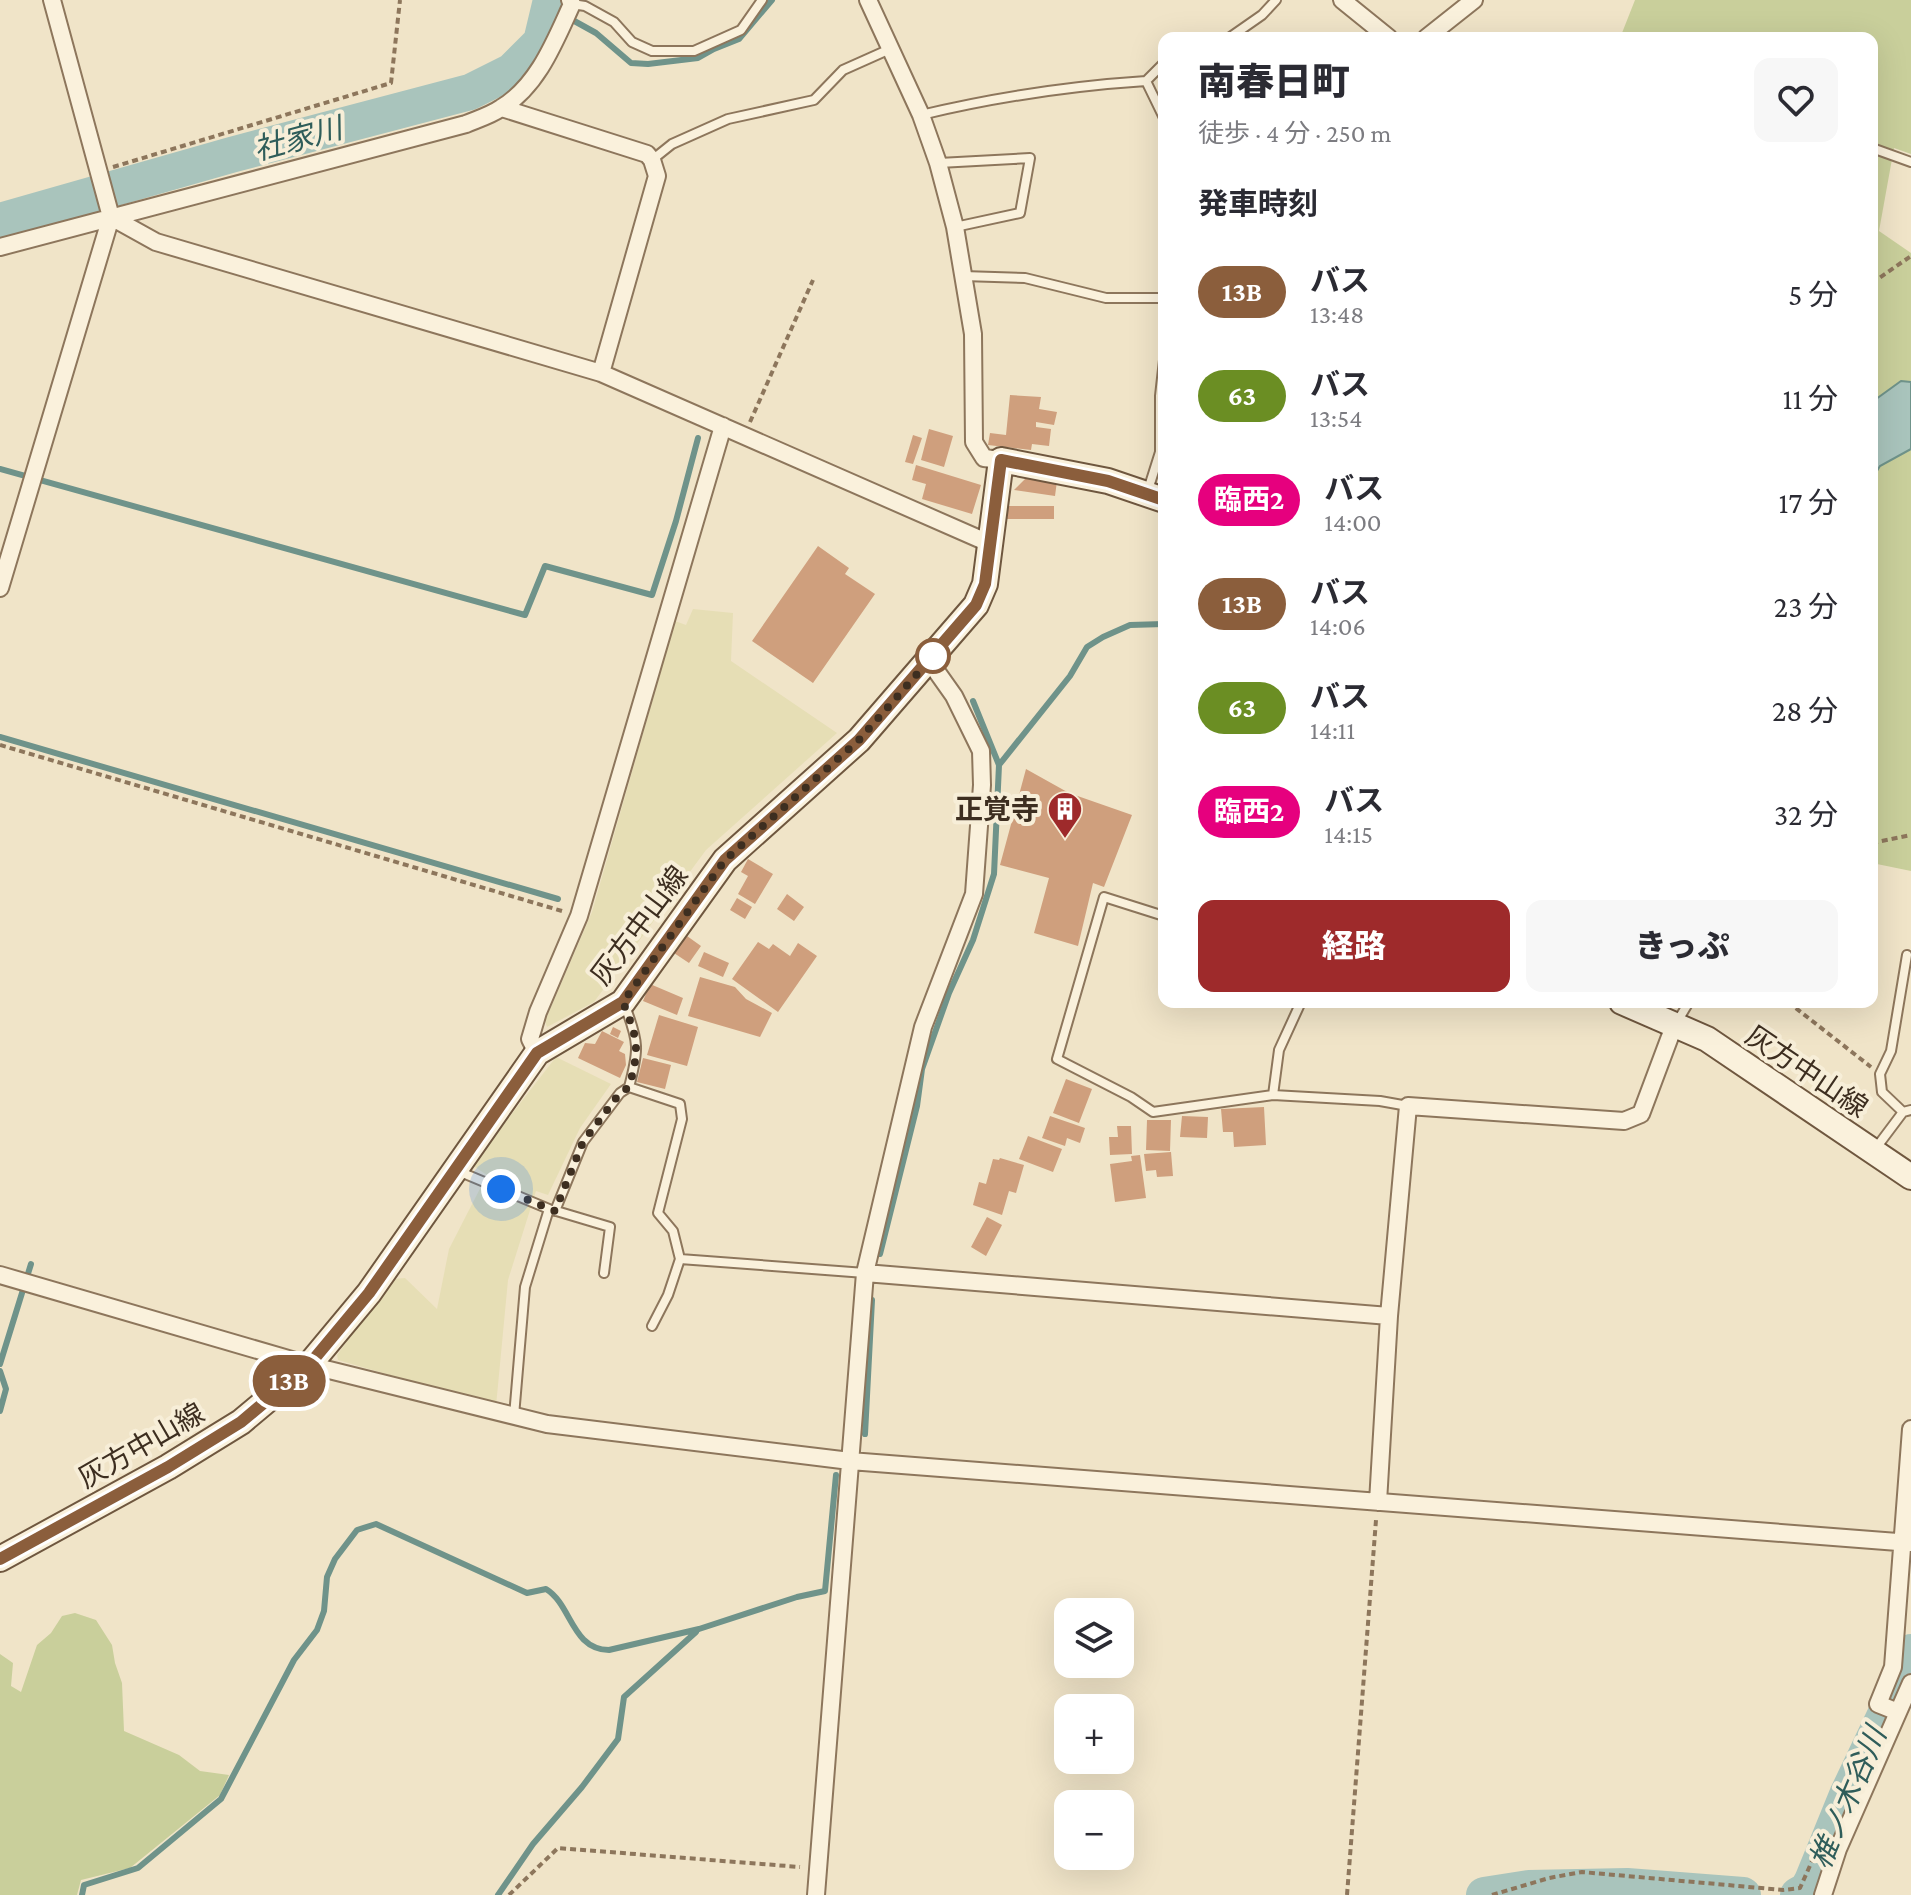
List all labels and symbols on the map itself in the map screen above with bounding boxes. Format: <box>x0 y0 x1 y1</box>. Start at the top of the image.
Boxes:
water label: 社家川 <box>250 110 349 166</box>
unlabelled marker <box>916 639 950 673</box>
building icon: 正覚寺 <box>1046 790 1084 840</box>
place label: 正覚寺 <box>955 794 1039 825</box>
street label: 灰方中山線 <box>585 860 694 991</box>
street label: 灰方中山線 <box>1740 1019 1873 1123</box>
your location <box>481 1169 521 1209</box>
line badge: 13B <box>243 1355 335 1407</box>
street label: 灰方中山線 <box>73 1397 210 1494</box>
water label: 椎ノ木谷川 <box>1803 1720 1893 1873</box>

